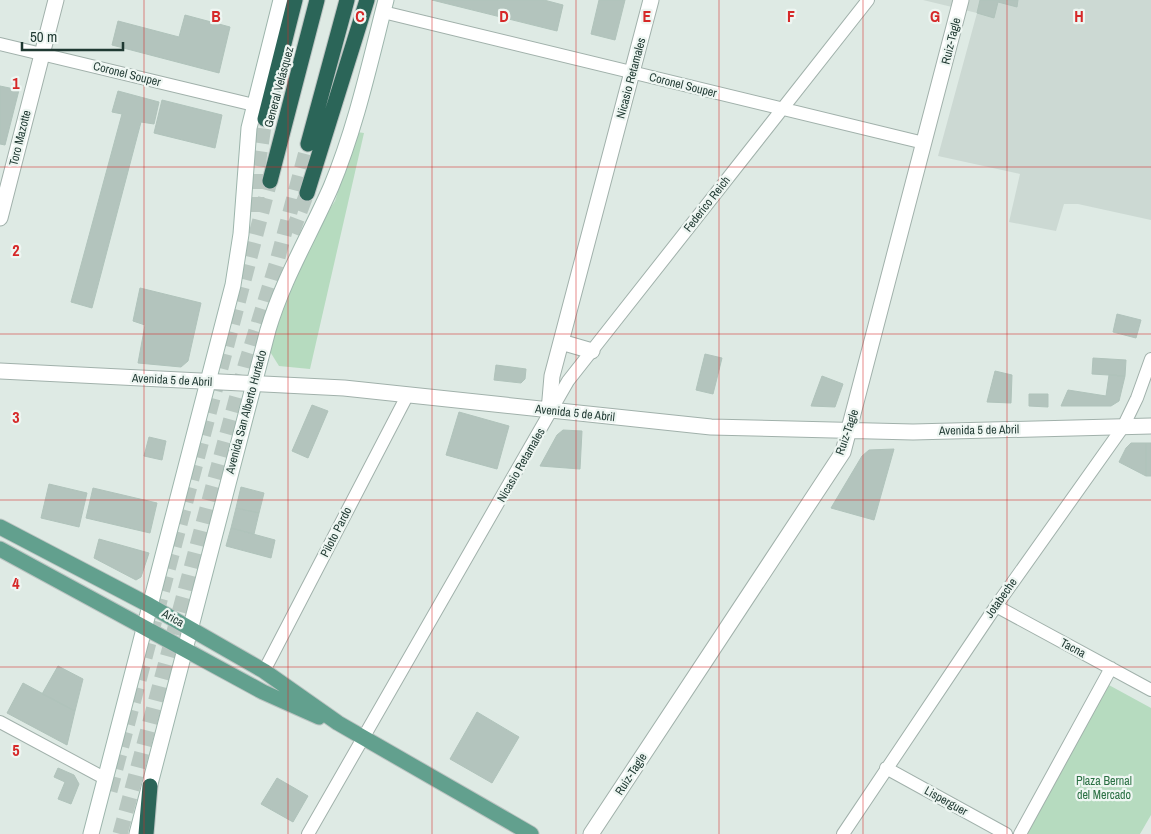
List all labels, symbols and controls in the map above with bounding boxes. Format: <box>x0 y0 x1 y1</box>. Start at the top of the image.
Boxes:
text: B <box>211 5 221 27</box>
text: C <box>355 5 365 27</box>
text: D <box>499 5 509 27</box>
text: E <box>643 5 652 27</box>
text: F <box>787 5 795 27</box>
text: G <box>930 5 940 27</box>
text: H <box>1074 5 1084 27</box>
street label: Ruiz-Tagle <box>938 16 964 66</box>
scale bar <box>22 20 124 52</box>
text: 50 m <box>30 26 57 47</box>
street label: Nicasio Retamales <box>613 36 650 120</box>
street label: General Velásquez <box>261 45 298 129</box>
street label: Coronel Souper <box>92 58 163 90</box>
street label: Coronel Souper <box>648 69 719 101</box>
text: 1 <box>12 72 20 94</box>
street label: Toro Mazotte <box>5 108 35 168</box>
street label: Federico Reich <box>680 173 734 235</box>
text: 2 <box>12 239 20 261</box>
street label: Avenida San Alberto Hurtado <box>222 348 270 477</box>
street label: Avenida 5 de Abril <box>131 370 212 390</box>
street label: Avenida 5 de Abril <box>533 401 616 425</box>
text: 3 <box>12 406 20 428</box>
street label: Ruiz-Tagle <box>832 407 862 457</box>
street label: Avenida 5 de Abril <box>938 421 1019 439</box>
street label: Nicasio Retamales <box>493 425 549 505</box>
street label: Piloto Pardo <box>317 504 355 560</box>
text: 4 <box>12 572 20 594</box>
street label: Jotabeche <box>981 575 1021 621</box>
street label: Arica <box>158 605 187 631</box>
street label: Tacna <box>1058 635 1089 662</box>
text: 5 <box>12 739 20 761</box>
street label: Ruiz-Tagle <box>611 750 651 798</box>
park label: Plaza Bernal del Mercado <box>1076 773 1132 803</box>
street label: Lisperguer <box>922 783 971 820</box>

